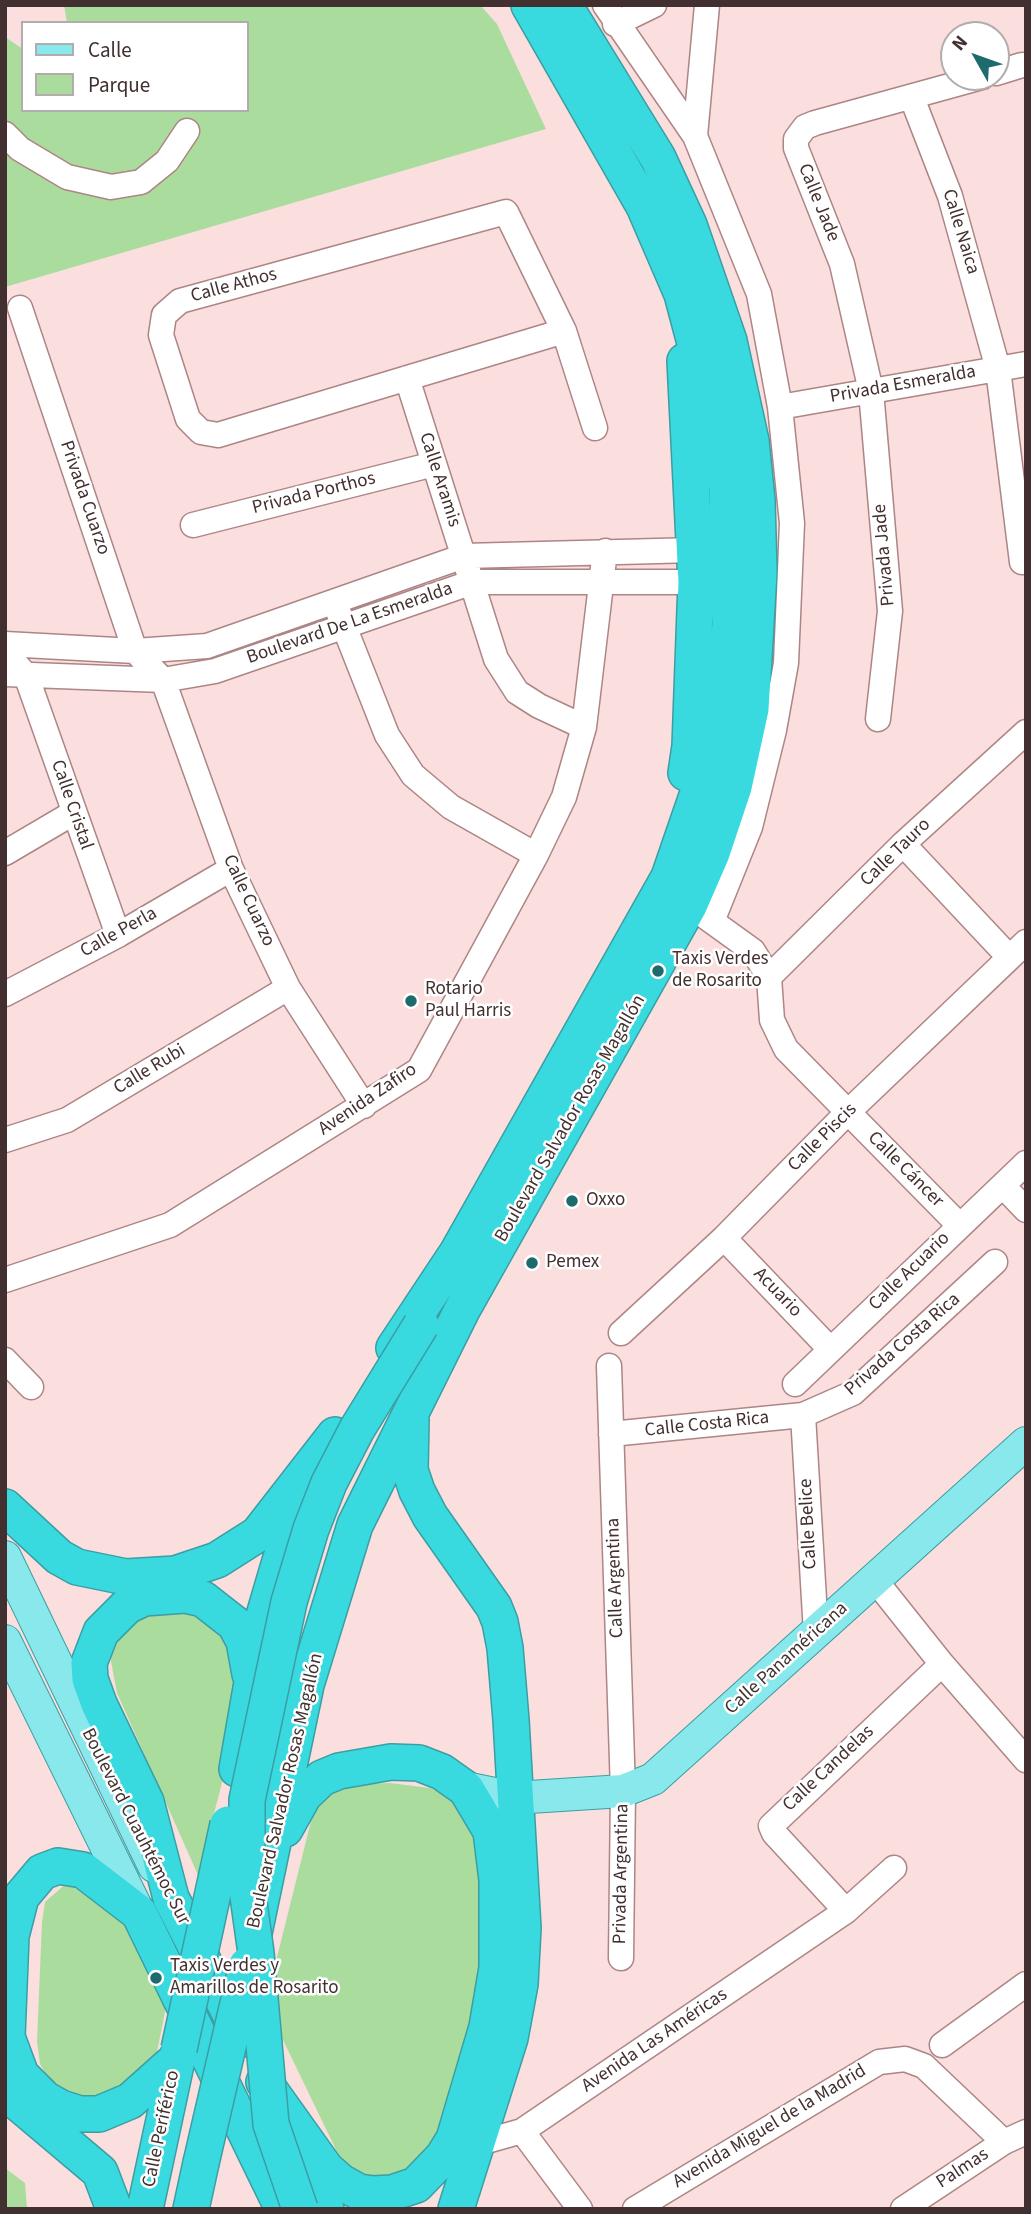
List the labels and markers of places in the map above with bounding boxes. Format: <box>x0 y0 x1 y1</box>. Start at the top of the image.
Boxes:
place label: Taxis Verdes de Rosarito <box>672 949 769 993</box>
marker: Taxis Verdes de Rosarito <box>650 963 666 979</box>
place label: Rotario Paul Harris <box>425 979 511 1023</box>
marker: Rotario Paul Harris <box>403 993 419 1009</box>
place label: Oxxo <box>586 1190 625 1212</box>
marker: Oxxo <box>564 1193 580 1209</box>
place label: Pemex <box>546 1252 599 1274</box>
marker: Pemex <box>524 1255 540 1271</box>
place label: Taxis Verdes y Amarillos de Rosarito <box>170 1956 339 2000</box>
marker: Taxis Verdes y Amarillos de Rosarito <box>148 1970 164 1986</box>

